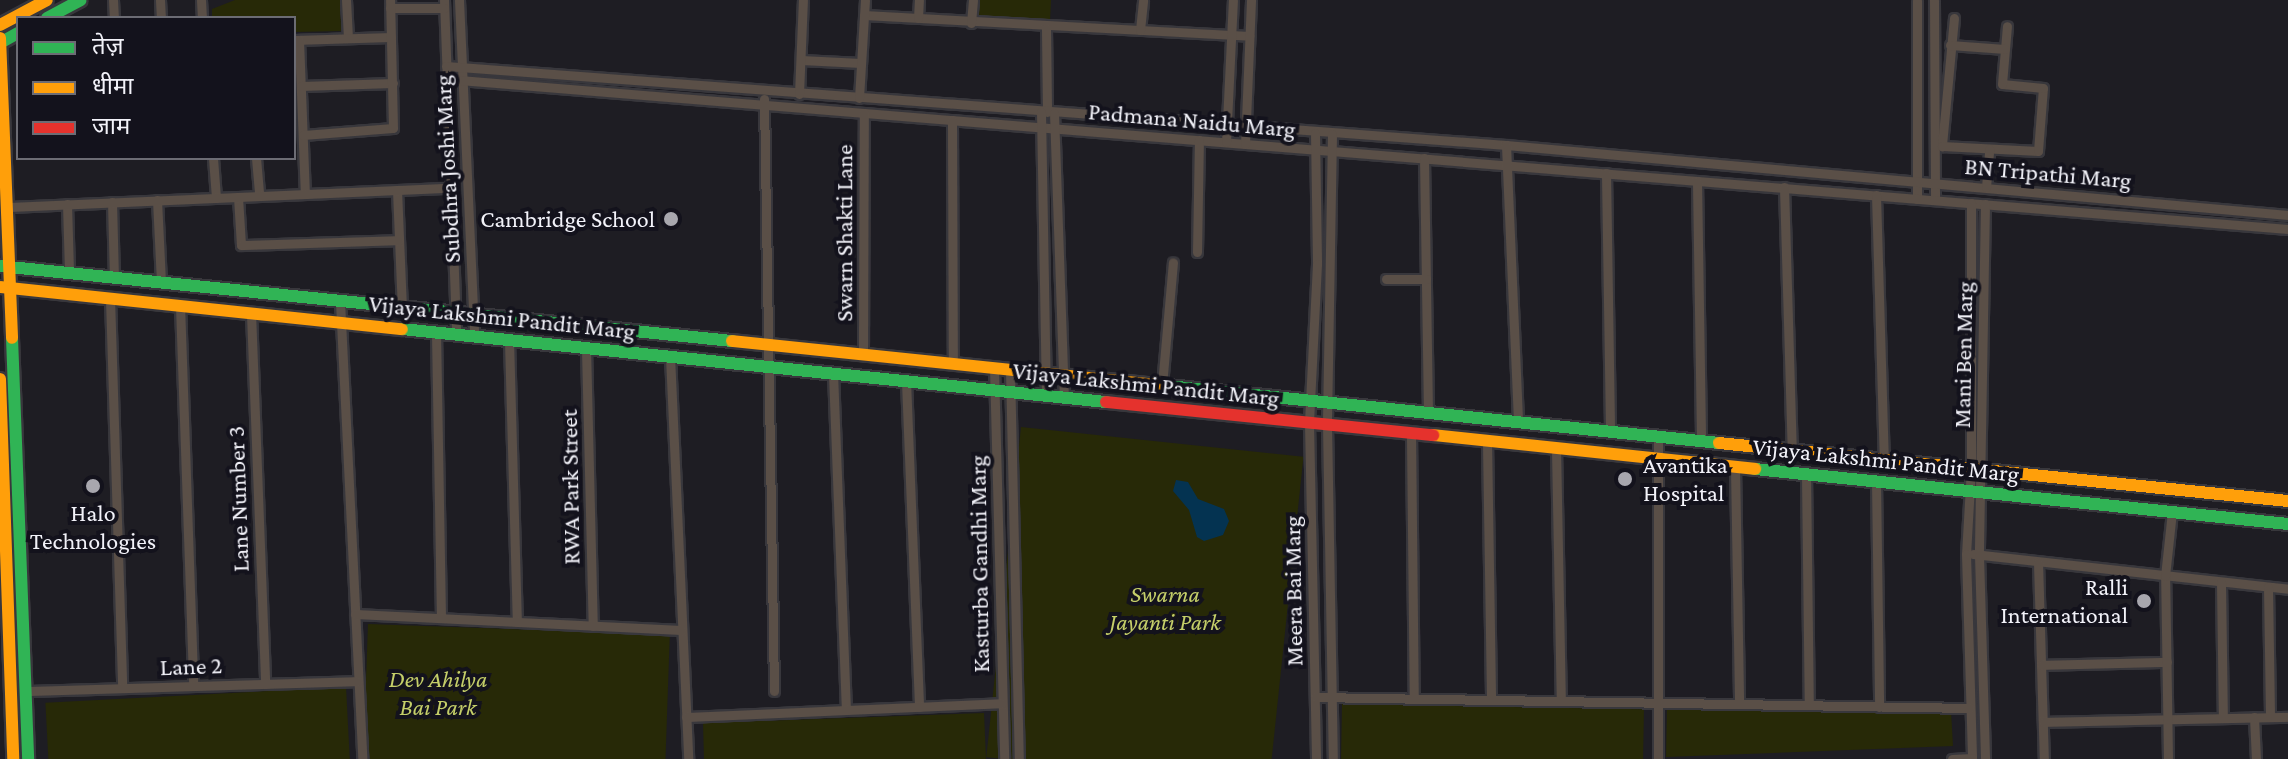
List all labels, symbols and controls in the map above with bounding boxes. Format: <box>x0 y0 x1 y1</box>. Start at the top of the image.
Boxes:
legend <box>16 16 296 160</box>
text: तेज़ <box>92 32 124 59</box>
text: धीमा <box>92 72 134 99</box>
street label: Subdhra Joshi Marg <box>428 74 466 264</box>
street label: Padmana Naidu Marg <box>1087 97 1297 143</box>
text: जाम <box>92 112 130 139</box>
street label: Swarn Shakti Lane <box>830 144 858 322</box>
street label: BN Tripathi Marg <box>1963 151 2133 195</box>
place label: Cambridge School <box>480 205 655 233</box>
marker: Cambridge School <box>662 210 680 228</box>
street label: Mani Ben Marg <box>1947 282 1979 428</box>
street label: Vijaya Lakshmi Pandit Marg <box>367 289 637 345</box>
street label: Vijaya Lakshmi Pandit Marg <box>1011 356 1281 412</box>
street label: RWA Park Street <box>554 409 586 565</box>
street label: Lane Number 3 <box>221 425 255 573</box>
street label: Vijaya Lakshmi Pandit Marg <box>1751 432 2021 488</box>
place label: Avantika Hospital <box>1643 451 1728 507</box>
street label: Kasturba Gandhi Marg <box>963 455 995 673</box>
marker: Avantika Hospital <box>1614 468 1636 490</box>
marker: Halo Technologies <box>84 477 102 495</box>
place label: Halo Technologies <box>30 499 156 555</box>
street label: Meera Bai Marg <box>1277 516 1309 666</box>
place label: Ralli International <box>2001 573 2128 629</box>
park label: Swarna Jayanti Park <box>1109 580 1221 636</box>
marker: Ralli International <box>2135 592 2153 610</box>
street label: Lane 2 <box>159 651 223 681</box>
park label: Dev Ahilya Bai Park <box>389 665 487 721</box>

